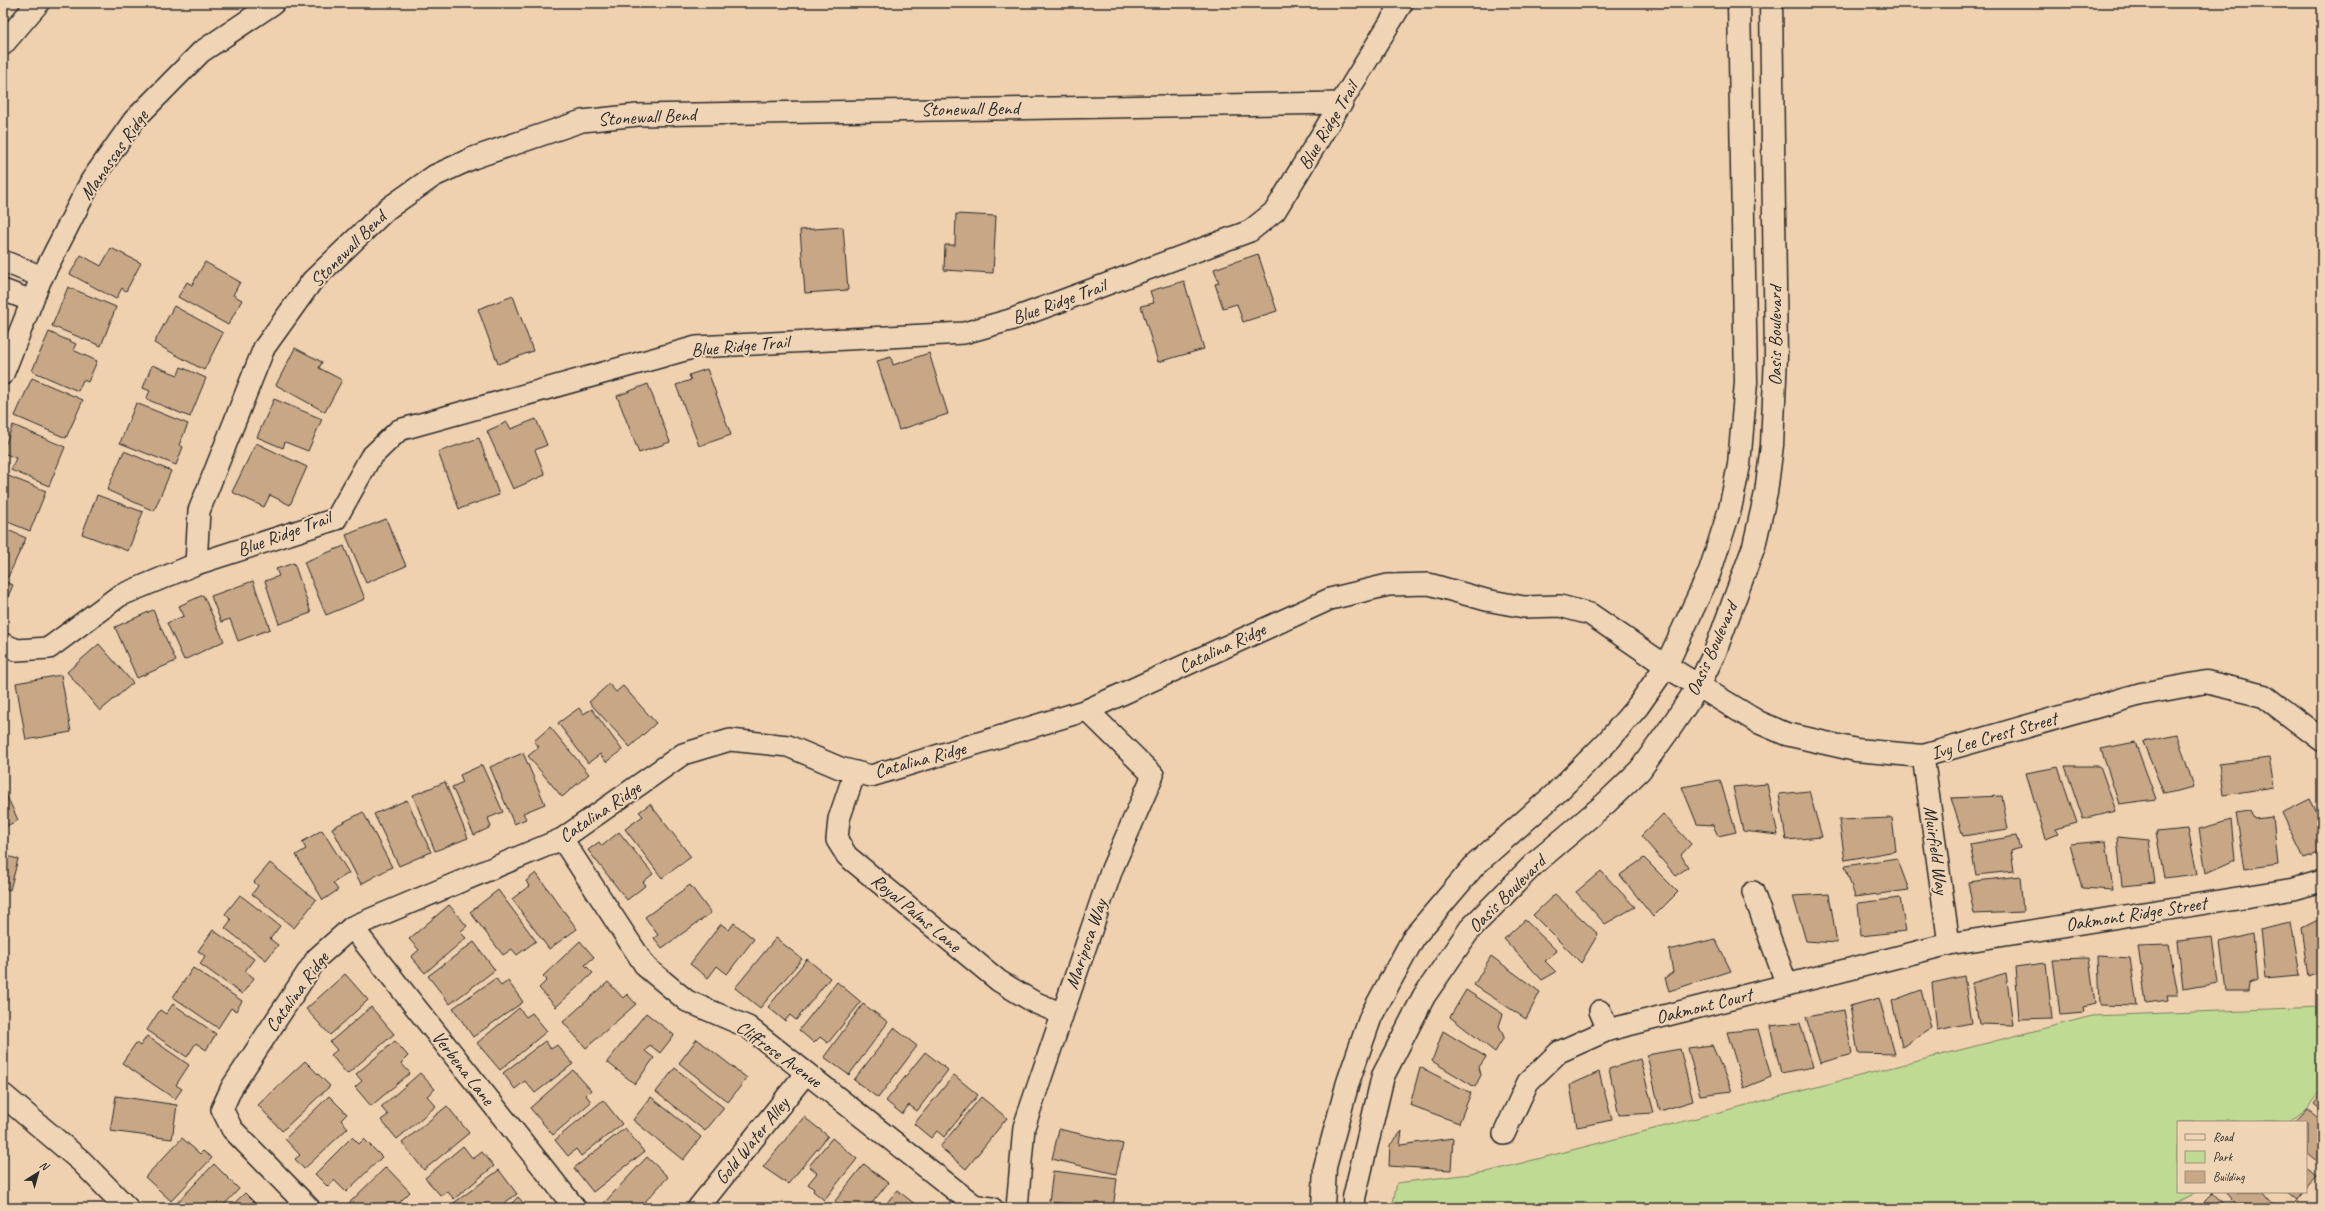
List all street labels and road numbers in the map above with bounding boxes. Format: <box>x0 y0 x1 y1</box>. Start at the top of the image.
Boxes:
street label: Blue Ridge Trail <box>1292 75 1365 174</box>
street label: Stonewall Bend <box>921 96 1023 122</box>
street label: Stonewall Bend <box>597 102 700 132</box>
street label: Manassas Ridge <box>74 104 155 205</box>
street label: Stonewall Bend <box>305 203 394 292</box>
street label: Blue Ridge Trail <box>1009 273 1113 330</box>
street label: Oasis Boulevard <box>1763 283 1787 386</box>
street label: Blue Ridge Trail <box>690 329 794 362</box>
street label: Blue Ridge Trail <box>234 505 338 562</box>
street label: Oasis Boulevard <box>1681 596 1744 700</box>
street label: Catalina Ridge <box>1175 617 1271 679</box>
street label: Ivy Lee Crest Street <box>1928 706 2062 765</box>
street label: Catalina Ridge <box>872 736 970 784</box>
street label: Catalina Ridge <box>555 775 647 848</box>
street label: Muirfield Way <box>1918 804 1954 897</box>
street label: Oasis Boulevard <box>1463 848 1553 938</box>
street label: Royal Palms Lane <box>866 868 967 959</box>
street label: Oakmont Ridge Street <box>2064 891 2211 937</box>
street label: Mariposa Way <box>1059 894 1113 992</box>
street label: Catalina Ridge <box>260 946 335 1037</box>
street label: Oakmont Court <box>1653 982 1757 1030</box>
street label: Cliffrose Avenue <box>732 1015 828 1094</box>
street label: Verbena Lane <box>426 1026 501 1112</box>
street label: Gold Water Alley <box>710 1091 795 1189</box>

